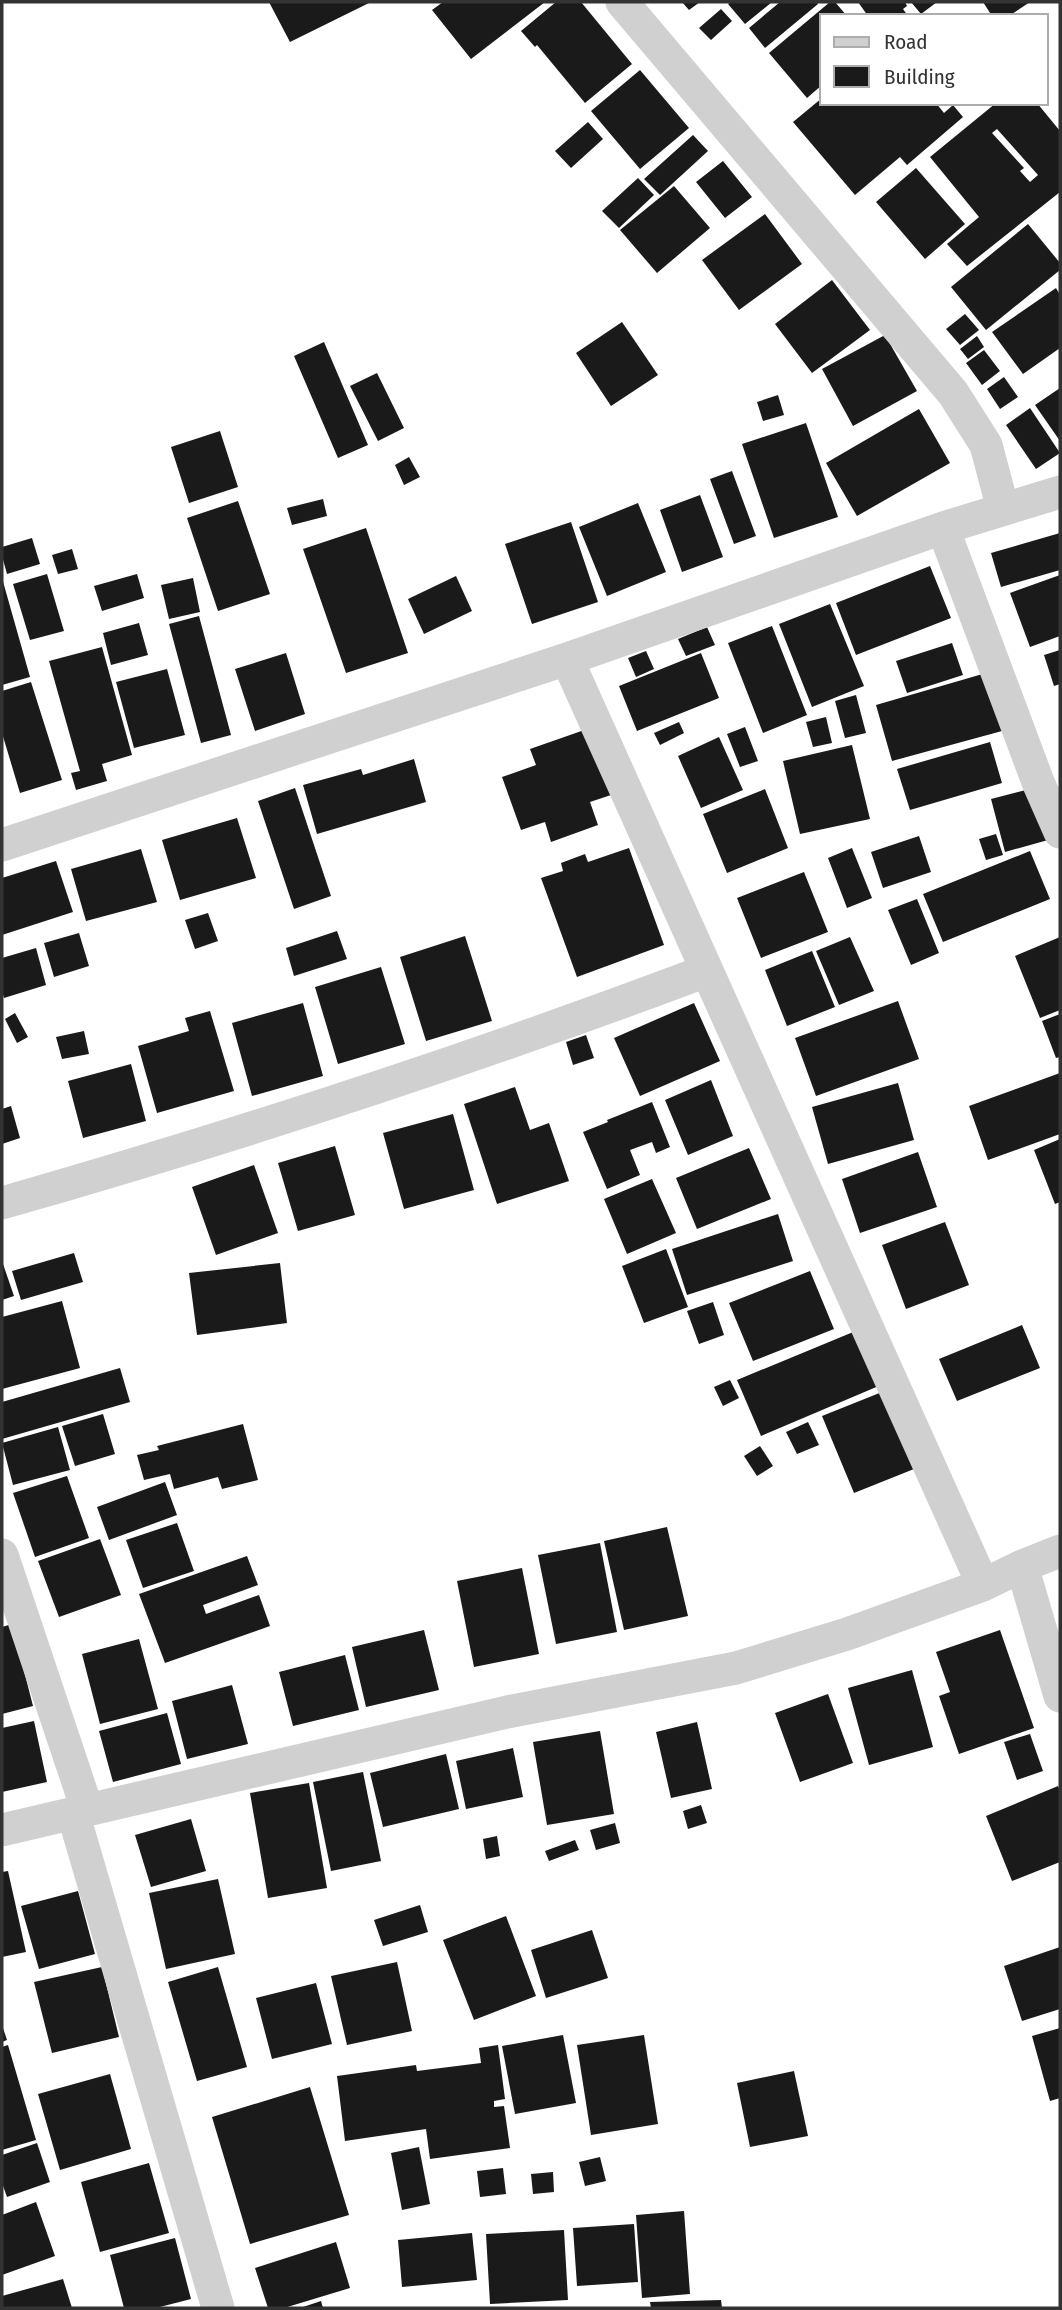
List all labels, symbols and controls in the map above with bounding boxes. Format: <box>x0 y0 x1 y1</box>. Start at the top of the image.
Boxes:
legend <box>820 14 1048 105</box>
text: Road <box>884 29 928 55</box>
text: Building <box>884 64 955 90</box>

